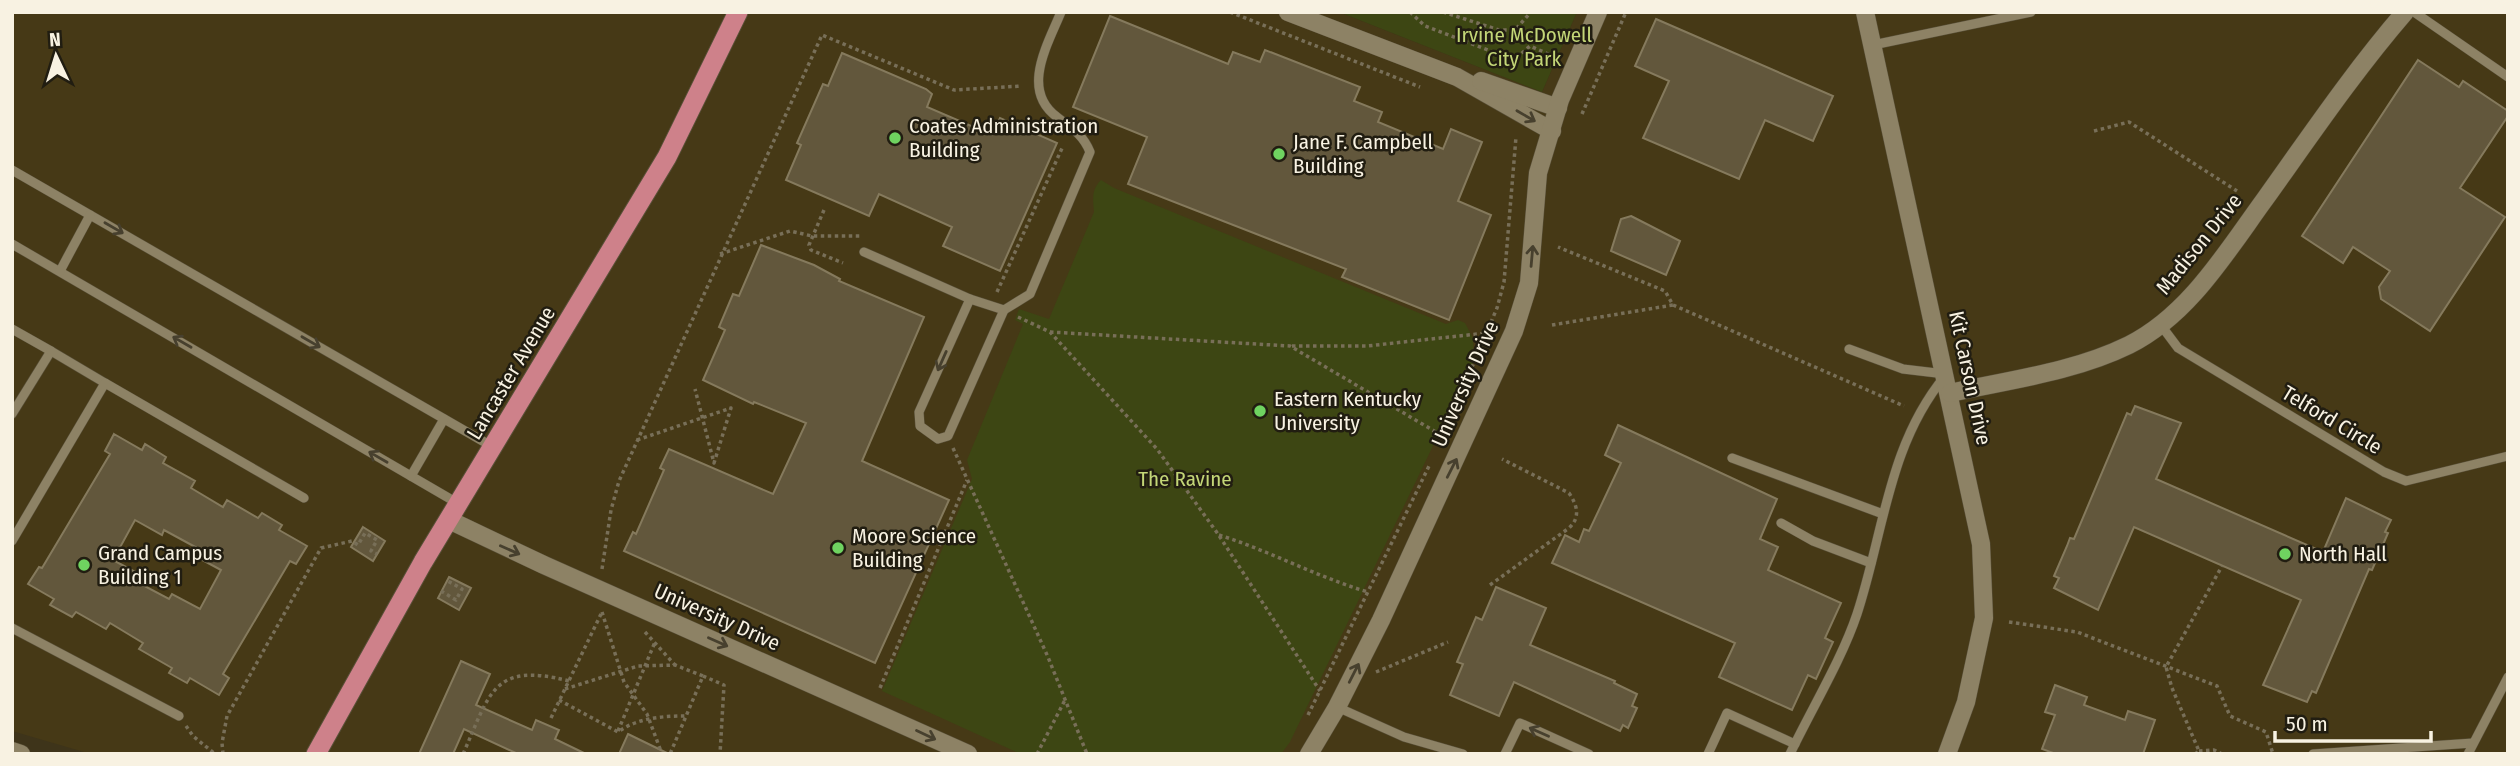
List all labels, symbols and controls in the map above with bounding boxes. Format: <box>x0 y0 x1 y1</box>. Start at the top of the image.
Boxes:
north arrow <box>21 21 91 91</box>
park label: Irvine McDowell City Park <box>1456 22 1593 72</box>
text: N <box>48 28 61 51</box>
one-way arrow <box>1515 109 1535 123</box>
place label: Coates Administration Building <box>909 113 1098 163</box>
place label: Jane F. Campbell Building <box>1293 129 1433 179</box>
marker: Coates Administration Building <box>887 130 903 146</box>
marker: Jane F. Campbell Building <box>1271 146 1287 162</box>
street label: Madison Drive <box>2150 188 2248 300</box>
one-way arrow <box>103 222 123 236</box>
one-way arrow <box>1526 245 1539 268</box>
street label: Lancaster Avenue <box>461 302 561 444</box>
street label: Kit Carson Drive <box>1943 309 1997 447</box>
street label: University Drive <box>1426 317 1504 451</box>
one-way arrow <box>172 335 192 349</box>
one-way arrow <box>300 336 321 349</box>
one-way arrow <box>935 350 948 371</box>
street label: Telford Circle <box>2277 380 2387 460</box>
place label: Eastern Kentucky University <box>1274 386 1422 436</box>
marker: Eastern Kentucky University <box>1252 403 1268 419</box>
one-way arrow <box>369 450 389 464</box>
one-way arrow <box>1446 458 1460 479</box>
park label: The Ravine <box>1138 466 1232 492</box>
place label: Moore Science Building <box>852 523 976 573</box>
place label: Grand Campus Building 1 <box>98 540 222 590</box>
marker: Moore Science Building <box>830 540 846 556</box>
place label: North Hall <box>2299 541 2387 567</box>
one-way arrow <box>499 544 520 557</box>
marker: North Hall <box>2277 546 2293 562</box>
marker: Grand Campus Building 1 <box>76 557 92 573</box>
street label: University Drive <box>650 578 784 656</box>
one-way arrow <box>707 636 728 649</box>
one-way arrow <box>1348 663 1362 684</box>
scale bar <box>2275 700 2431 744</box>
text: 50 m <box>2286 711 2328 737</box>
one-way arrow <box>1529 725 1550 738</box>
one-way arrow <box>915 728 936 742</box>

